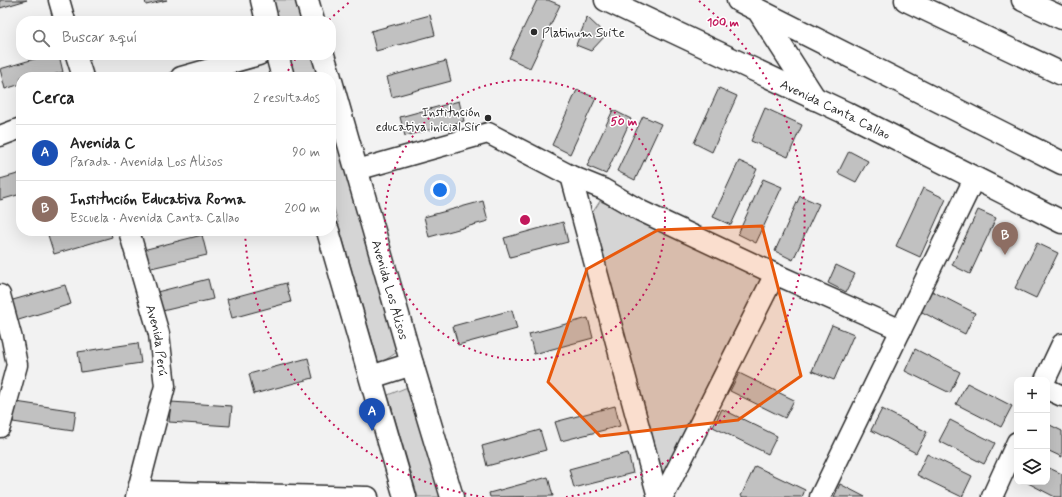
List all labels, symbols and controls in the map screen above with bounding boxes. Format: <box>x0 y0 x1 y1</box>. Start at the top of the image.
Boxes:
text: 100 m <box>707 15 740 31</box>
search box <box>16 16 336 60</box>
place label: Platinum Suite <box>542 25 625 42</box>
icon: search <box>30 27 52 49</box>
marker: Platinum Suite <box>529 27 539 37</box>
text: Buscar aquí <box>62 28 137 48</box>
street label: Avenida Canta Callao <box>777 76 893 144</box>
text: Cerca <box>32 87 75 109</box>
text: 2 resultados <box>253 90 320 107</box>
place label: Institución educativa inicial Sir <box>375 104 481 136</box>
marker: Institución educativa inicial Sir <box>483 113 493 123</box>
text: 50 m <box>611 114 638 130</box>
text: Avenida C <box>70 134 135 154</box>
text: A <box>41 144 49 161</box>
text: 90 m <box>292 144 320 161</box>
text: Parada · Avenida Los Alisos <box>70 154 223 171</box>
your location <box>430 180 450 200</box>
text: Institución Educativa Roma <box>70 190 246 210</box>
text: B <box>41 200 49 217</box>
text: 200 m <box>285 200 320 217</box>
text: Escuela · Avenida Canta Callao <box>70 210 239 227</box>
centre of rings <box>518 213 532 227</box>
pin: B <box>992 222 1018 255</box>
street label: Avenida Los Alisos <box>367 238 412 342</box>
street label: Avenida Perú <box>141 303 171 377</box>
map controls <box>1014 377 1050 485</box>
button: + <box>1014 377 1050 413</box>
pin: A <box>359 398 385 431</box>
button: − <box>1014 413 1050 449</box>
button: layers <box>1014 449 1050 485</box>

